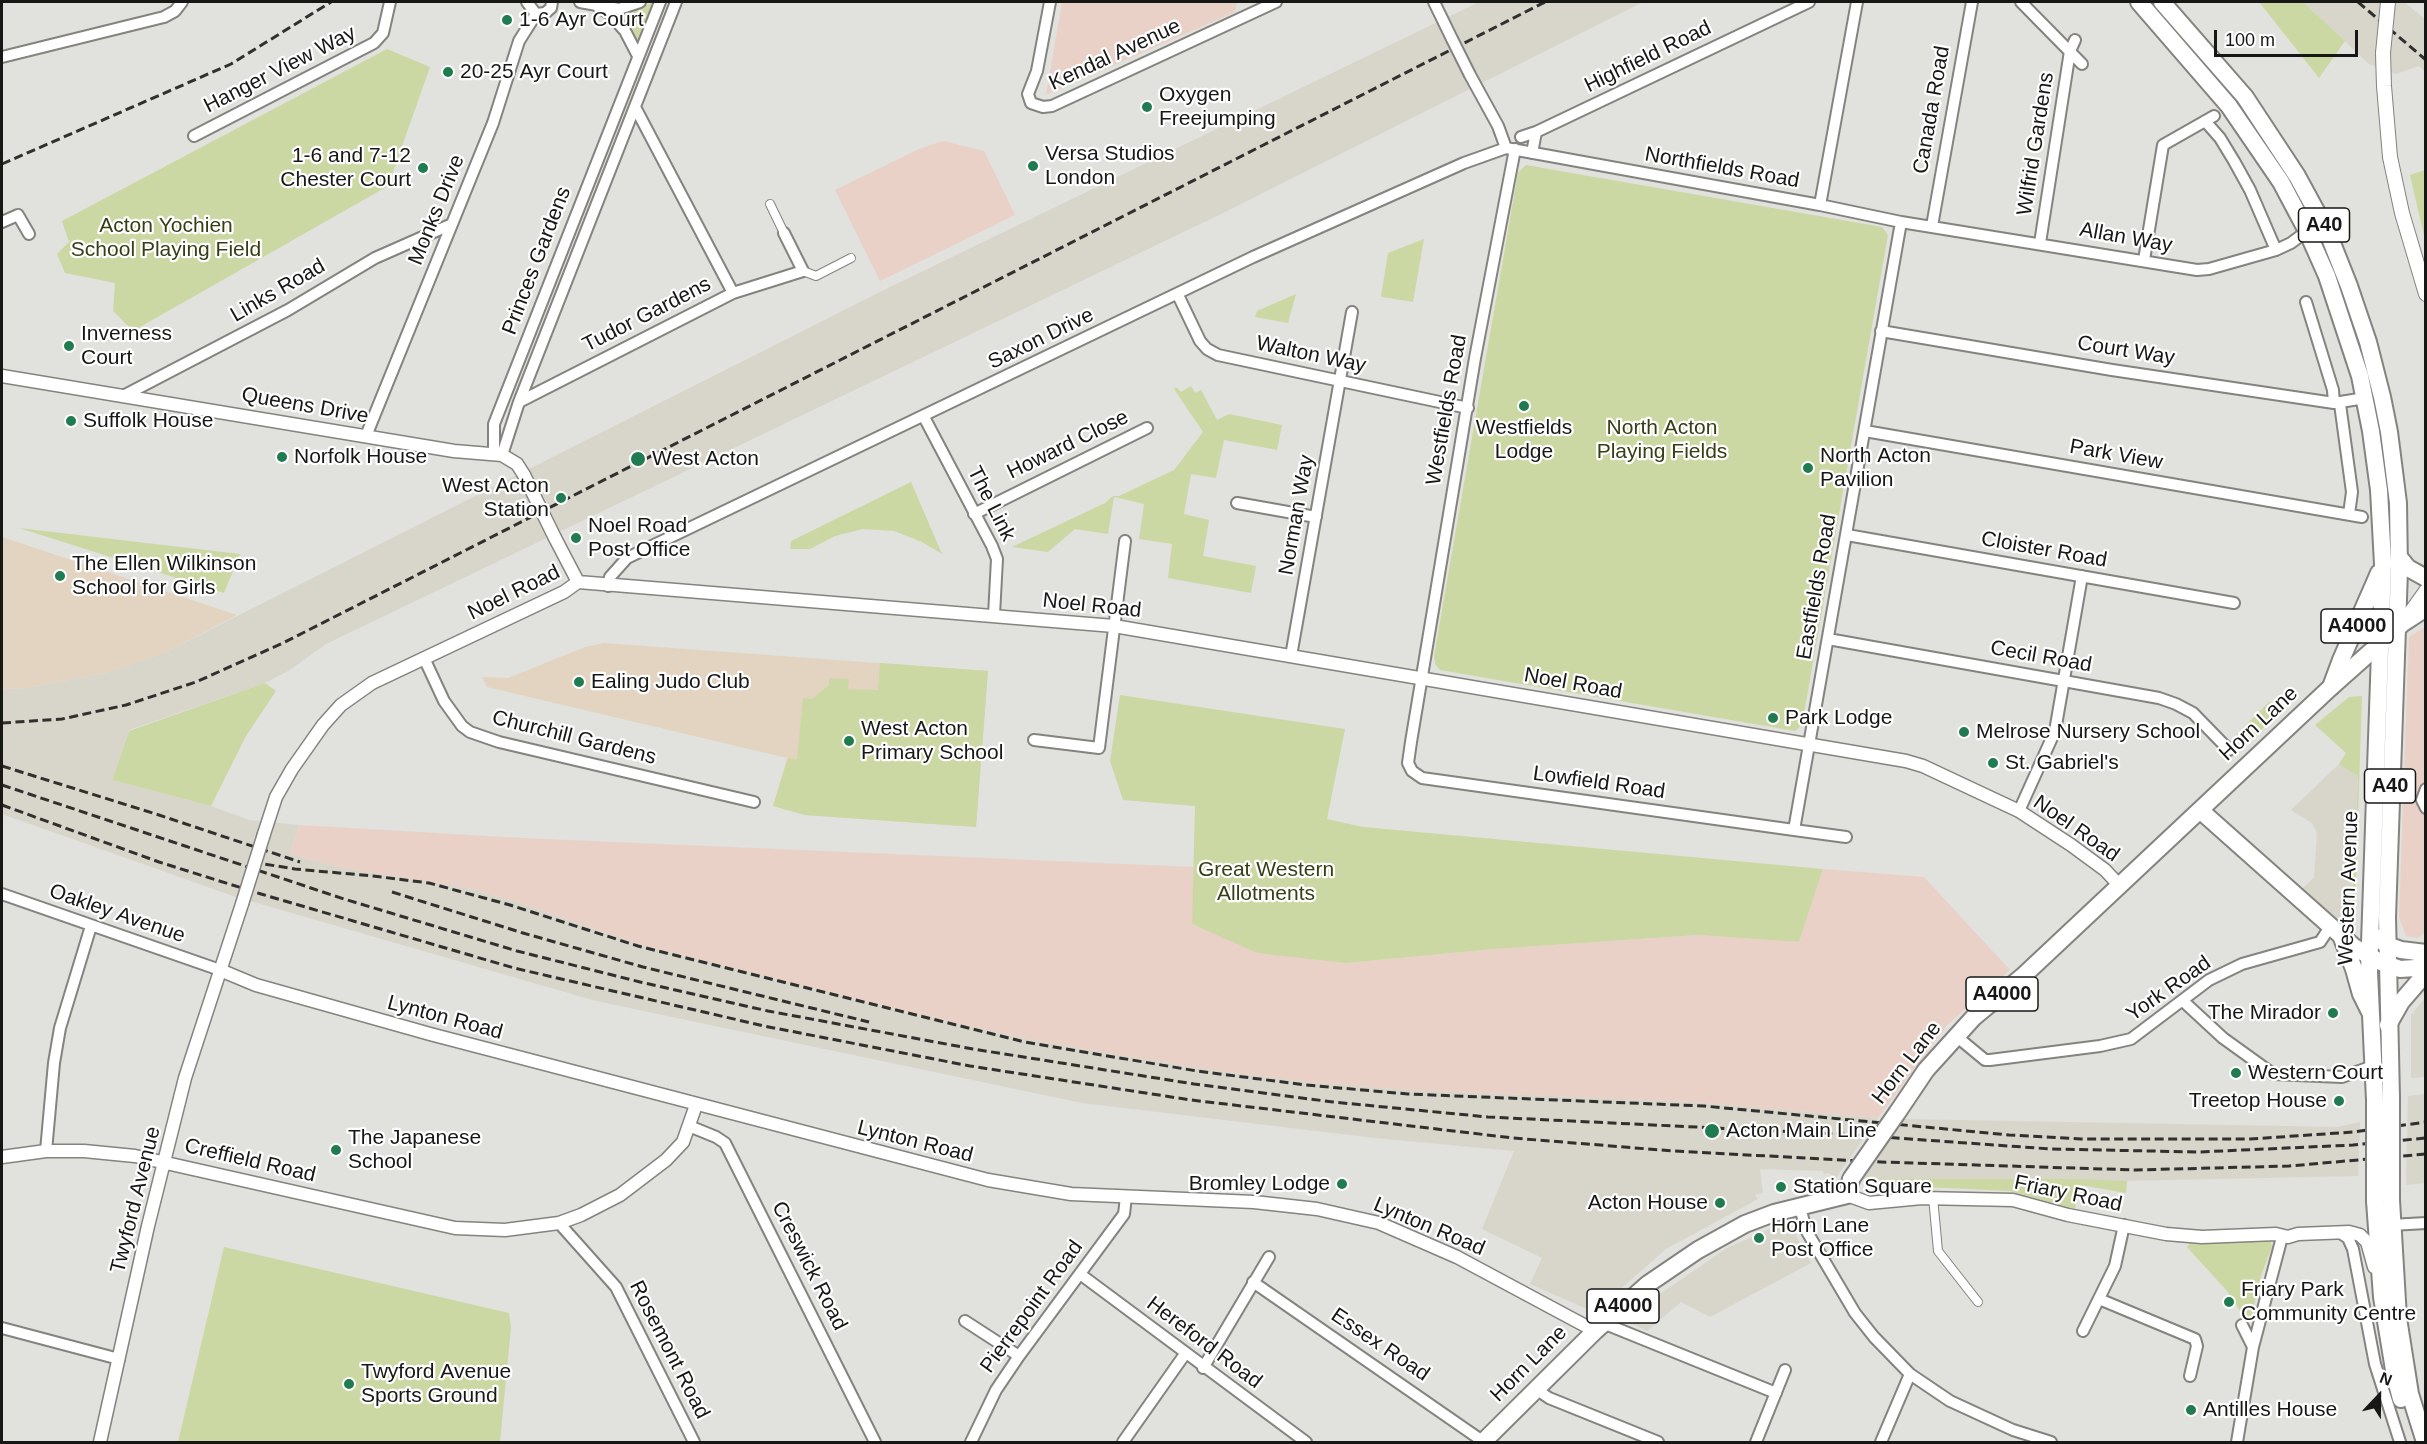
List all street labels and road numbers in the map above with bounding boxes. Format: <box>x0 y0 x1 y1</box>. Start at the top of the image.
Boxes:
street label: Kendal Avenue <box>1045 14 1185 96</box>
street label: Highfield Road <box>1581 15 1715 99</box>
street label: Hanger View Way <box>200 21 360 119</box>
street label: Canada Road <box>1908 44 1956 176</box>
street label: Wilfrid Gardens <box>2012 71 2060 217</box>
street label: Northfields Road <box>1643 142 1801 194</box>
street label: Monks Drive <box>403 151 471 269</box>
street label: Princes Gardens <box>497 183 577 339</box>
road number: A40 <box>2298 208 2350 242</box>
street label: Allan Way <box>2078 217 2174 259</box>
street label: Links Road <box>226 254 330 328</box>
street label: Tudor Gardens <box>579 272 715 358</box>
street label: Saxon Drive <box>984 303 1098 375</box>
street label: Walton Way <box>1254 331 1368 379</box>
street label: Court Way <box>2075 331 2177 371</box>
street label: Westfields Road <box>1421 333 1473 487</box>
street label: Queens Drive <box>240 382 370 430</box>
street label: Howard Close <box>1003 405 1133 485</box>
street label: Park View <box>2067 434 2165 476</box>
street label: Norman Way <box>1274 453 1320 577</box>
street label: The Link <box>961 462 1021 546</box>
street label: Eastfields Road <box>1792 512 1842 662</box>
street label: Cloister Road <box>1979 527 2109 573</box>
street label: Noel Road <box>464 560 564 626</box>
street label: Noel Road <box>1041 588 1143 624</box>
road number: A4000 <box>2321 609 2393 643</box>
street label: Cecil Road <box>1988 636 2094 678</box>
street label: Noel Road <box>1522 663 1624 705</box>
street label: Horn Lane <box>2215 681 2303 767</box>
street label: Churchill Gardens <box>489 705 659 771</box>
street label: Lowfield Road <box>1531 761 1667 805</box>
road number: A40 <box>2364 769 2416 803</box>
street label: Noel Road <box>2028 790 2124 868</box>
street label: Western Avenue <box>2334 810 2364 966</box>
street label: Oakley Avenue <box>46 879 188 949</box>
street label: York Road <box>2122 951 2216 1027</box>
road number: A4000 <box>1966 977 2038 1011</box>
street label: Lynton Road <box>385 991 505 1045</box>
street label: Horn Lane <box>1867 1017 1947 1109</box>
street label: Lynton Road <box>855 1115 975 1169</box>
street label: Twyford Avenue <box>106 1124 166 1276</box>
street label: Creffield Road <box>182 1134 318 1188</box>
street label: Friary Road <box>2012 1170 2124 1218</box>
street label: Lynton Road <box>1370 1192 1488 1262</box>
street label: Creswick Road <box>766 1197 852 1335</box>
street label: Pierrepoint Road <box>975 1236 1089 1378</box>
street label: Rosemont Road <box>623 1277 715 1423</box>
road number: A4000 <box>1587 1289 1659 1323</box>
street label: Hereford Road <box>1141 1291 1267 1395</box>
street label: Essex Road <box>1326 1303 1434 1387</box>
street label: Horn Lane <box>1485 1320 1573 1408</box>

